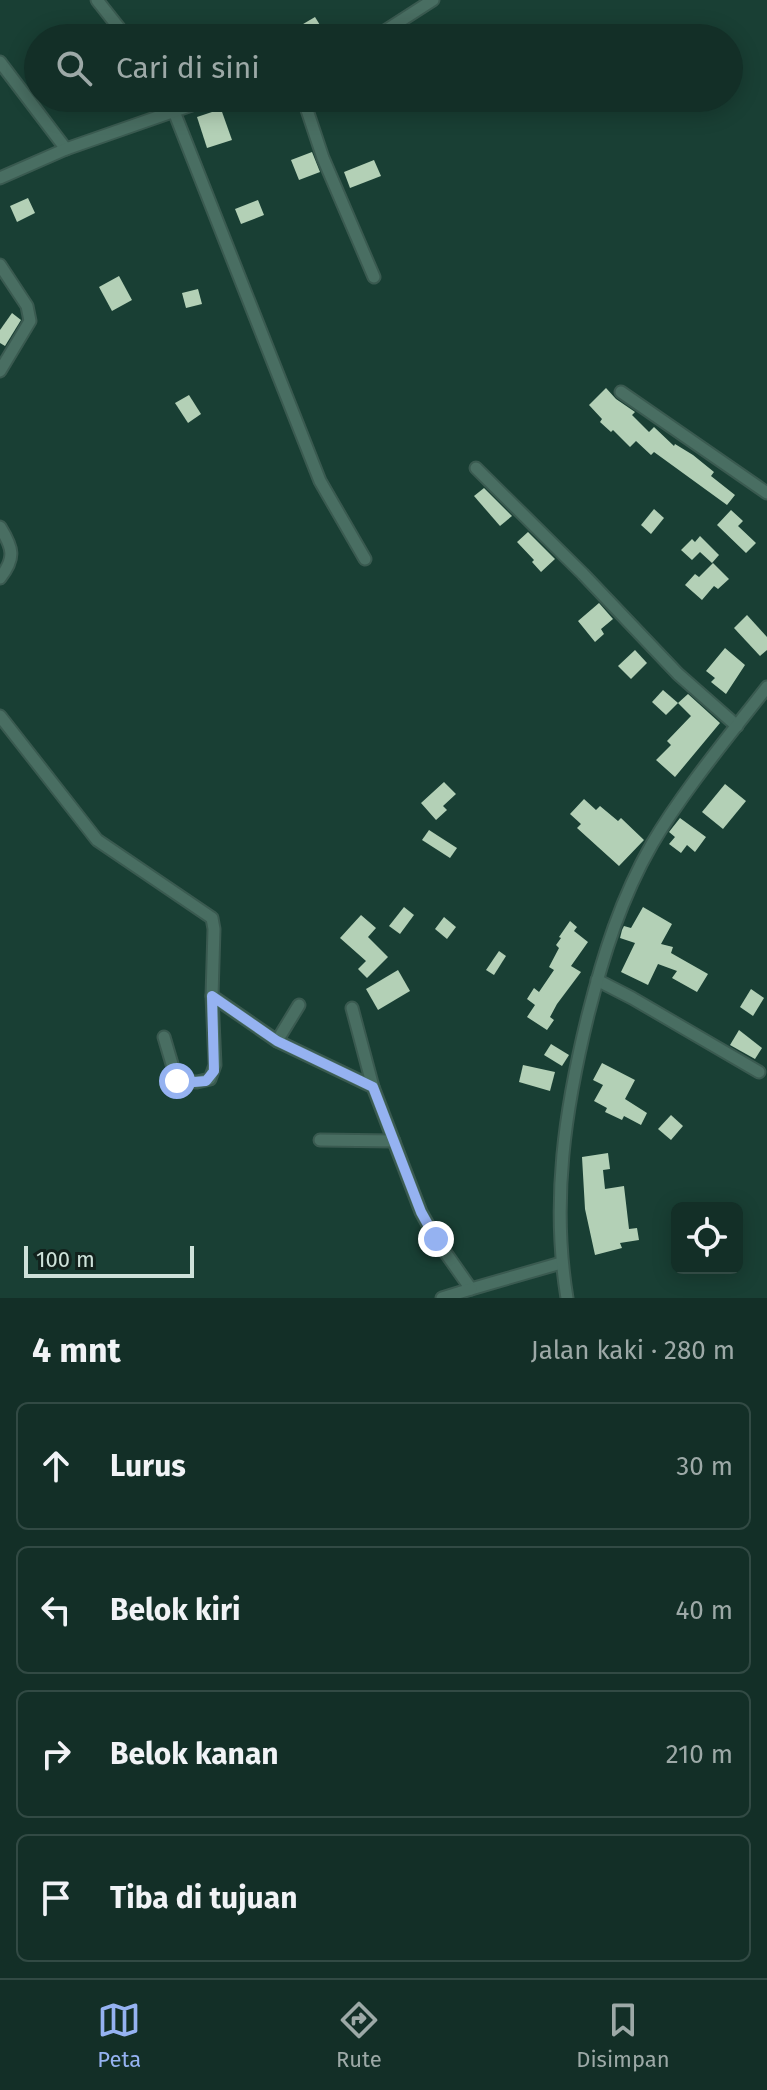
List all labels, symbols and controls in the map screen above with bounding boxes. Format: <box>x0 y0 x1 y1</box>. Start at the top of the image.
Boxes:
search box <box>24 24 743 112</box>
icon: search <box>52 46 96 90</box>
text: Cari di sini <box>116 50 260 86</box>
route start <box>159 1063 195 1099</box>
map controls <box>671 1202 743 1274</box>
button: locate <box>671 1202 743 1274</box>
route end <box>418 1221 454 1257</box>
scale bar <box>24 1242 194 1278</box>
text: 100 m <box>36 1246 95 1273</box>
text: 4 mnt <box>32 1330 121 1371</box>
text: Jalan kaki · 280 m <box>531 1335 735 1366</box>
icon: ahead <box>34 1444 78 1488</box>
text: Lurus <box>110 1448 186 1484</box>
text: 30 m <box>676 1451 733 1482</box>
icon: left <box>34 1588 78 1632</box>
text: Belok kiri <box>110 1592 241 1628</box>
text: 40 m <box>675 1595 733 1626</box>
icon: right <box>34 1732 78 1776</box>
text: Belok kanan <box>110 1736 279 1772</box>
text: 210 m <box>666 1739 733 1770</box>
icon: arrive <box>34 1876 78 1920</box>
text: Tiba di tujuan <box>110 1880 297 1916</box>
tab: Peta <box>97 1998 141 2073</box>
tab: Rute <box>336 1998 382 2073</box>
tab: Disimpan <box>576 1998 670 2073</box>

